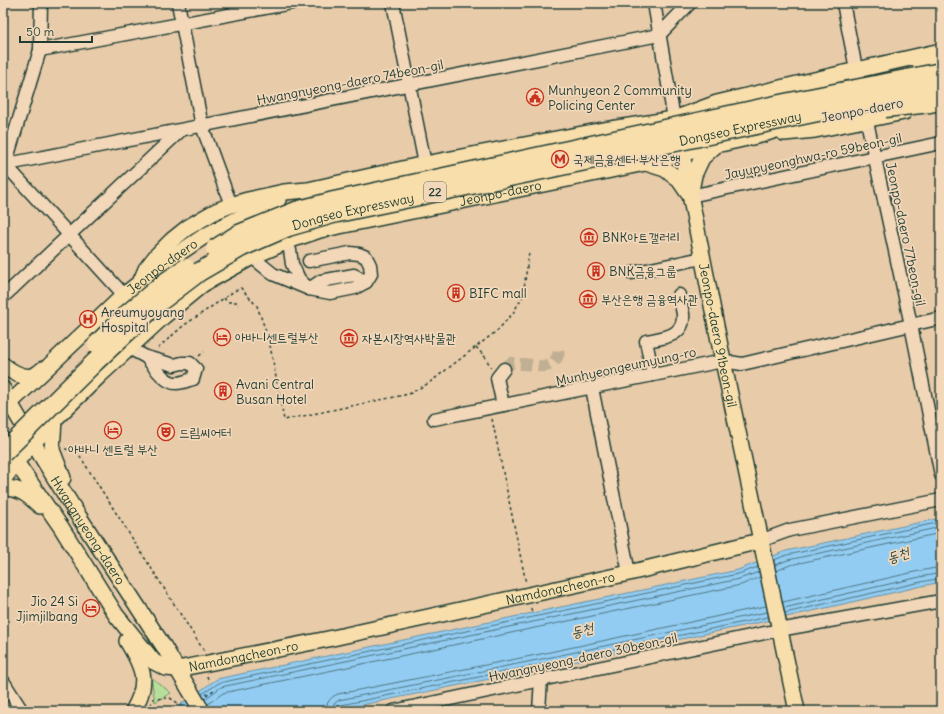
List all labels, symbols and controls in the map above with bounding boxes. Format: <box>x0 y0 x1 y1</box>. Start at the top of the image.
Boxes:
scale bar <box>20 18 92 44</box>
text: 50 m <box>26 24 55 39</box>
street label: Hwangnyeong-daero 74beon-gil <box>255 56 445 109</box>
place label: Munhyeon 2 Community Policing Center <box>548 82 692 114</box>
public building icon: Munhyeon 2 Community Policing Center <box>525 87 545 107</box>
street label: Jeonpo-daero <box>820 94 905 127</box>
street label: Dongseo Expressway <box>678 108 803 150</box>
street label: Jayupyeonghwa-ro 59beon-gil <box>723 129 903 184</box>
metro station icon: 국제금융센터·부산은행 <box>550 149 570 169</box>
place label: 국제금융센터·부산은행 <box>573 151 681 168</box>
street label: Jeonpo-daero 77beon-gil <box>882 161 929 308</box>
street label: Jeonpo-daero <box>458 177 543 210</box>
road number: 22 <box>424 182 446 202</box>
street label: Dongseo Expressway <box>290 189 416 234</box>
museum icon: BNK아트갤러리 <box>579 227 599 247</box>
place label: BNK아트갤러리 <box>602 229 680 246</box>
street label: Jeonpo-daero <box>124 235 201 298</box>
building icon: BNK금융그룹 <box>586 261 606 281</box>
street label: Jeonpo-daero 91beon-gil <box>695 262 741 409</box>
place label: BNK금융그룹 <box>609 263 676 280</box>
building icon: BIFC mall <box>446 283 466 303</box>
place label: BIFC mall <box>469 285 527 302</box>
museum icon: 부산은행 금융역사관 <box>578 289 598 309</box>
place label: 부산은행 금융역사관 <box>601 291 698 308</box>
place label: Areumyoyang Hospital <box>101 304 184 336</box>
hospital icon: Areumyoyang Hospital <box>78 309 98 329</box>
hotel icon: 아바니센트럴부산 <box>212 327 232 347</box>
museum icon: 자본시장역사박물관 <box>339 328 359 348</box>
place label: 아바니센트럴부산 <box>235 329 319 346</box>
place label: 자본시장역사박물관 <box>362 330 456 347</box>
street label: Munhyeongeumyung-ro <box>554 343 698 390</box>
place label: Avani Central Busan Hotel <box>236 376 314 408</box>
building icon: Avani Central Busan Hotel <box>213 381 233 401</box>
hotel icon: 아바니 센트럴 부산 <box>103 420 123 440</box>
theatre icon: 드림씨어터 <box>156 422 176 442</box>
place label: 드림씨어터 <box>179 424 231 441</box>
place label: 아바니 센트럴 부산 <box>68 441 158 458</box>
street label: Hwangnyeong-daero <box>47 473 129 588</box>
water label: 동천 <box>885 542 913 567</box>
street label: Namdongcheon-ro <box>504 568 617 609</box>
place label: Jio 24 Si Jjimjilbang <box>16 593 78 625</box>
hotel icon: Jio 24 Si Jjimjilbang <box>81 598 101 618</box>
water label: 동천 <box>569 618 597 641</box>
street label: Hwangnyeong-daero 30beon-gil <box>487 629 679 686</box>
street label: Namdongcheon-ro <box>187 637 300 676</box>

